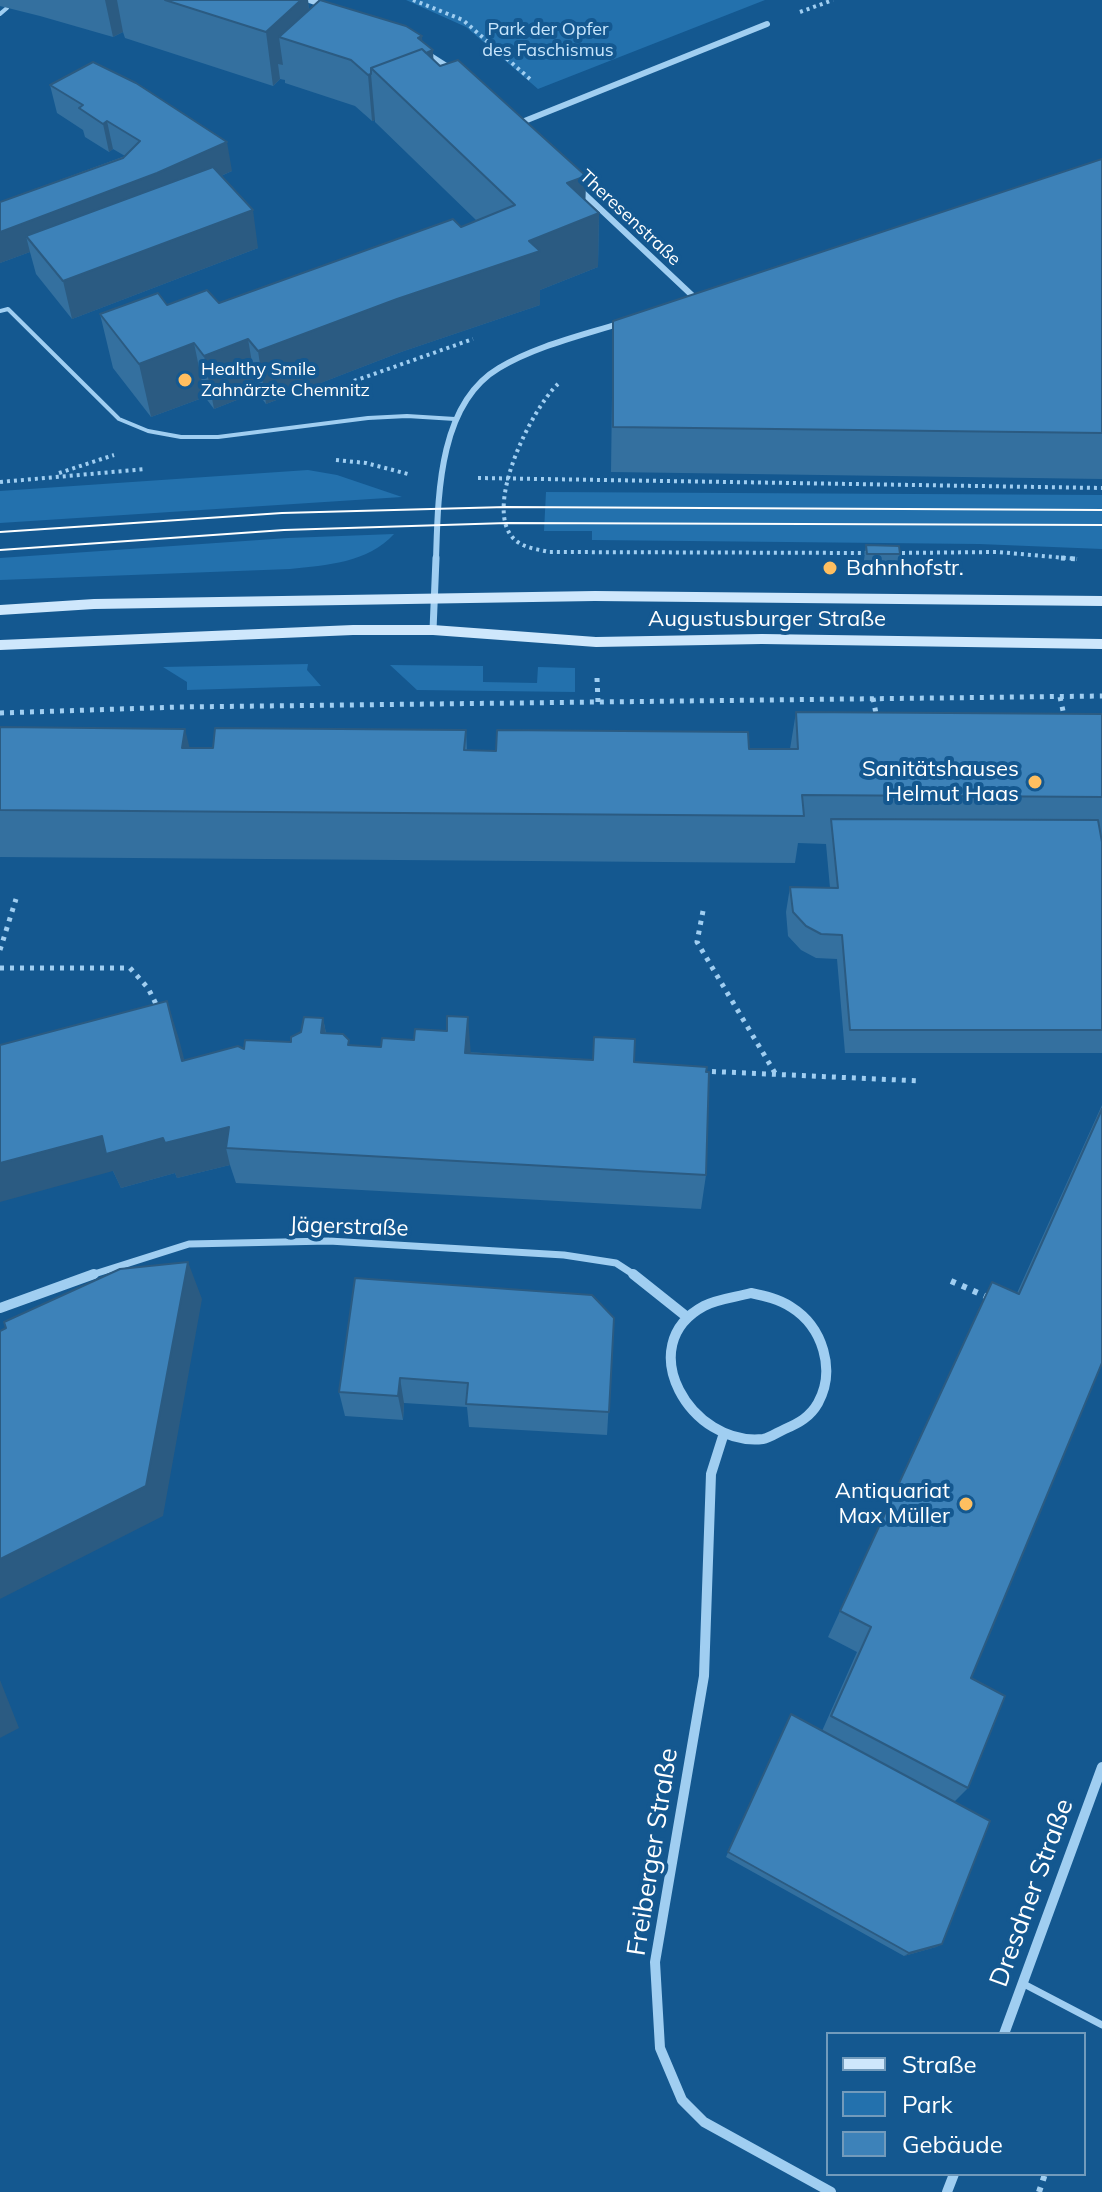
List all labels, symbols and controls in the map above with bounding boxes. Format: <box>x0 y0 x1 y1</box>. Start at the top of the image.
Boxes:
park label: Park der Opfer des Faschismus <box>482 19 614 62</box>
street label: Theresenstraße <box>575 166 685 270</box>
place label: Healthy Smile Zahnärzte Chemnitz <box>201 359 370 402</box>
marker: Healthy Smile Zahnärzte Chemnitz <box>176 371 194 389</box>
place label: Bahnhofstr. <box>846 555 964 581</box>
marker: Bahnhofstr. <box>821 559 839 577</box>
street label: Augustusburger Straße <box>648 606 886 632</box>
place label: Sanitätshauses Helmut Haas <box>862 756 1019 808</box>
marker: Sanitätshauses Helmut Haas <box>1026 773 1044 791</box>
street label: Jägerstraße <box>289 1212 409 1242</box>
place label: Antiquariat Max Müller <box>835 1478 950 1530</box>
marker: Antiquariat Max Müller <box>957 1495 975 1513</box>
street label: Freiberger Straße <box>621 1746 685 1958</box>
street label: Dresdner Straße <box>984 1795 1080 1991</box>
legend <box>826 2032 1086 2176</box>
text: Straße <box>902 2049 977 2079</box>
text: Park <box>902 2089 953 2119</box>
text: Gebäude <box>902 2129 1003 2159</box>

